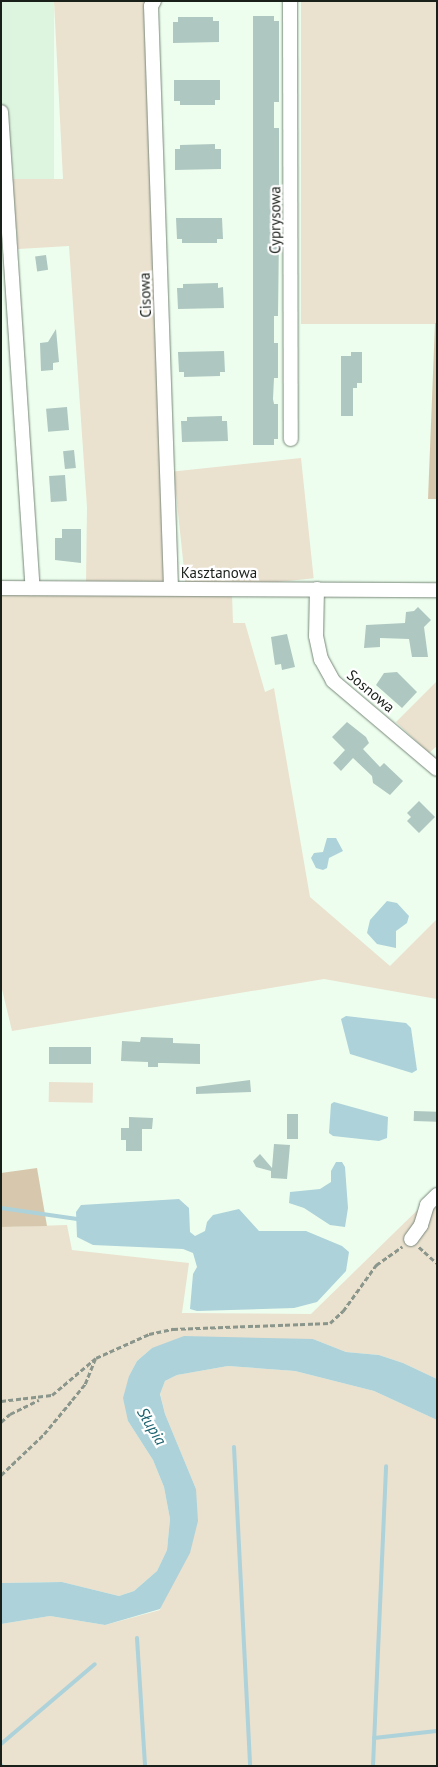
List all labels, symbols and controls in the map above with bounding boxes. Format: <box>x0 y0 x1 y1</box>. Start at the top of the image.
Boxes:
street label: Cyprysowa <box>266 186 284 254</box>
street label: Cisowa <box>135 272 155 318</box>
street label: Kasztanowa <box>181 564 257 582</box>
street label: Sosnowa <box>343 666 399 716</box>
water label: Słupia <box>133 1404 171 1448</box>

